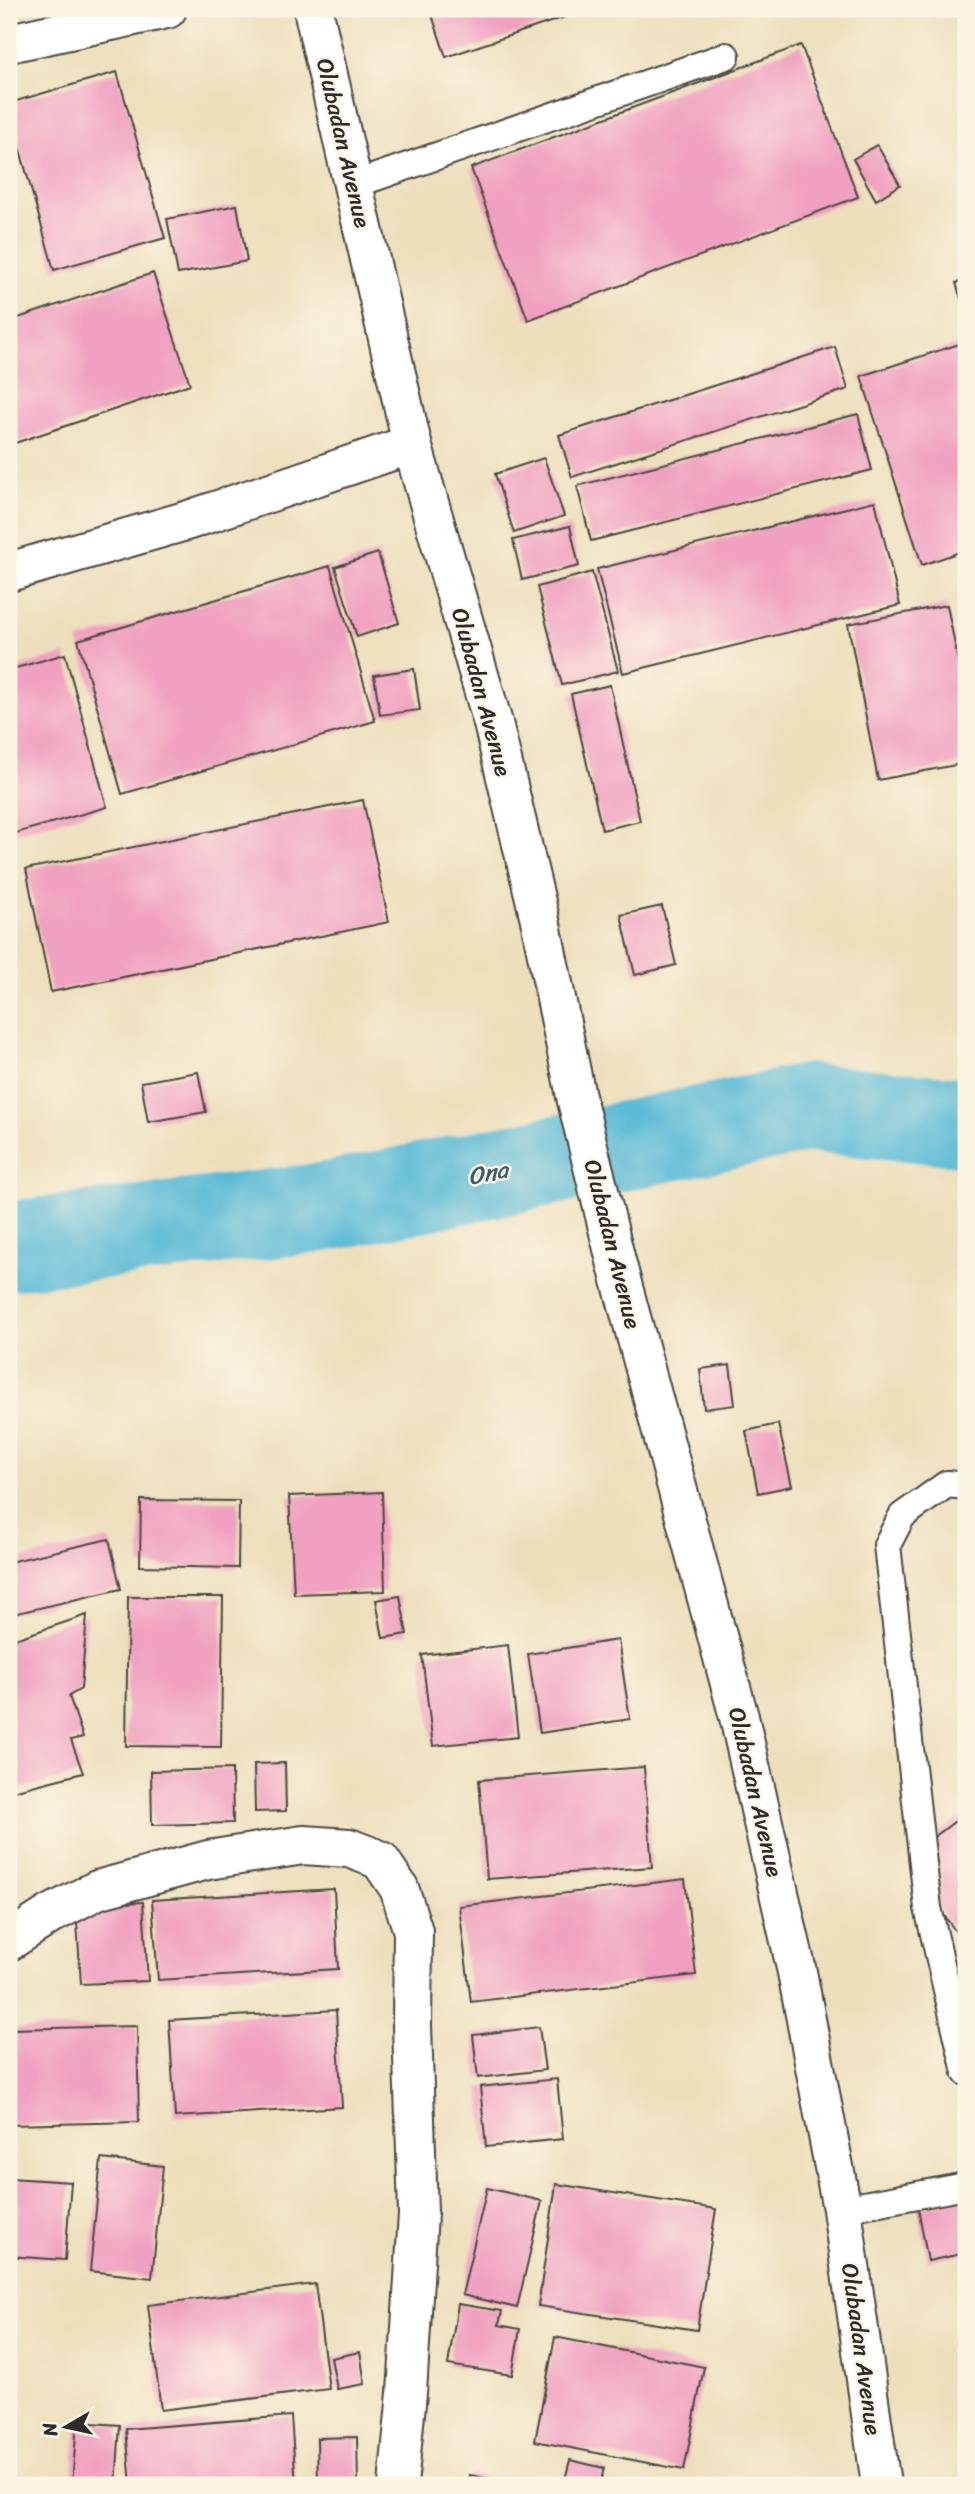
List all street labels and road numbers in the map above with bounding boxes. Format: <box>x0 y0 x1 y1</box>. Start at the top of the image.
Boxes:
street label: Olubadan Avenue <box>304 54 383 232</box>
street label: Olubadan Avenue <box>439 603 524 781</box>
street label: Olubadan Avenue <box>572 1155 653 1333</box>
street label: Olubadan Avenue <box>716 1703 795 1881</box>
street label: Olubadan Avenue <box>829 2260 894 2438</box>

